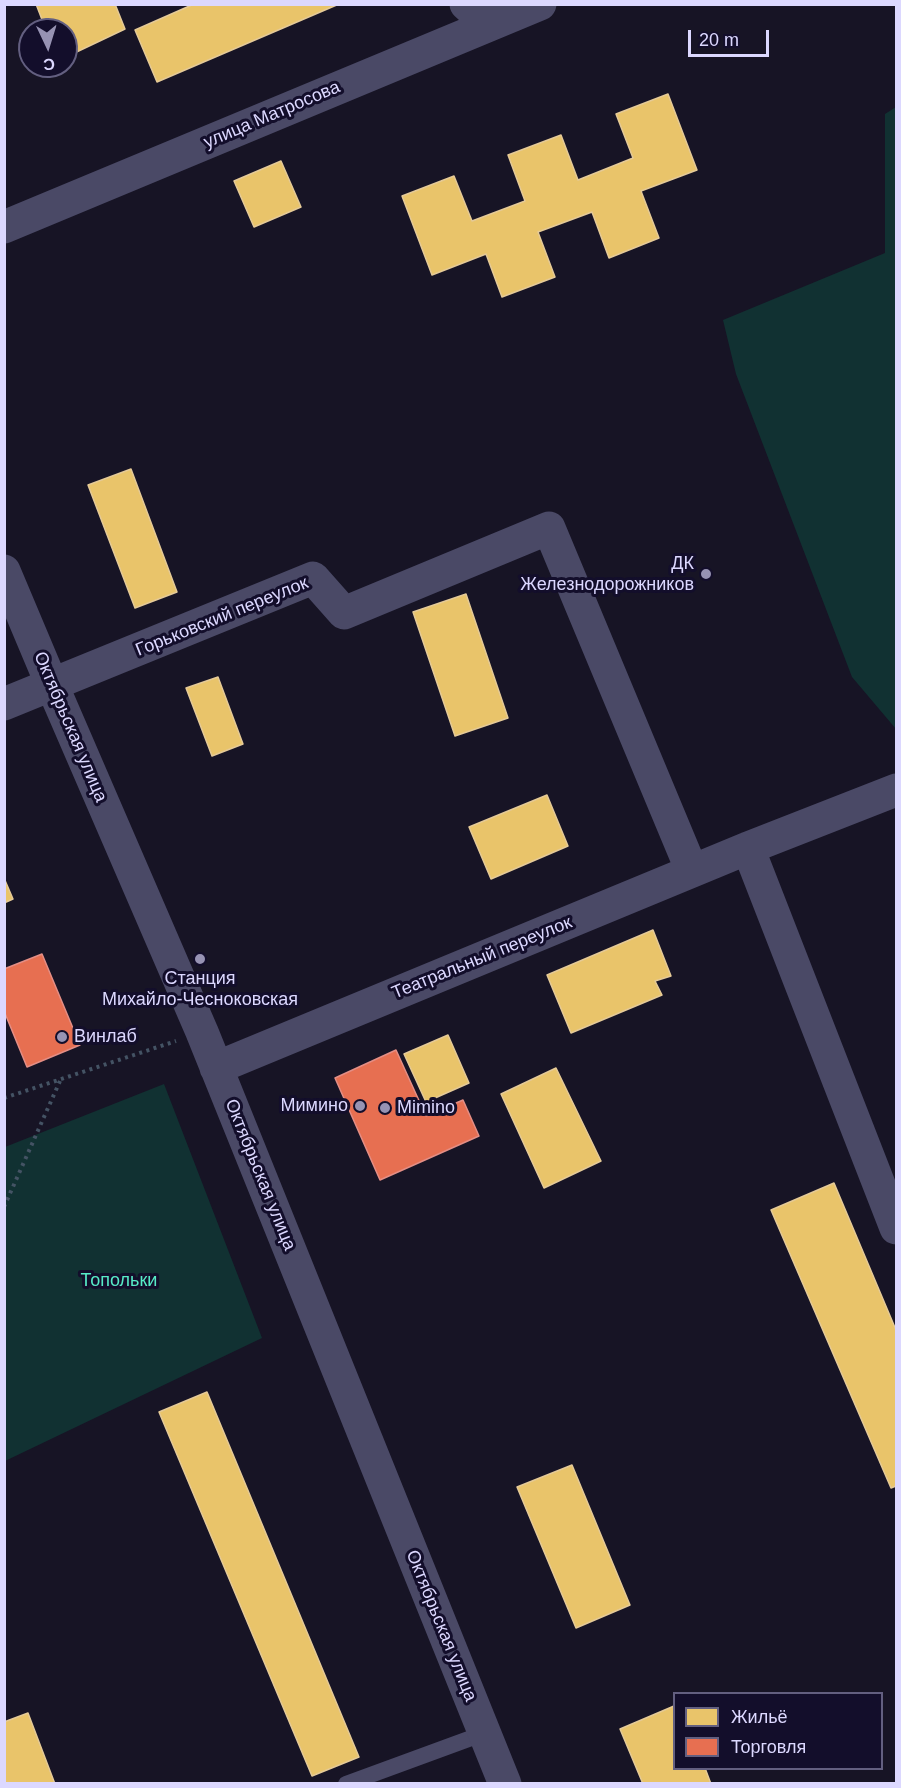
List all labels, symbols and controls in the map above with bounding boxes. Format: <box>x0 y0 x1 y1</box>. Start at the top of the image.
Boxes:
north arrow <box>18 18 78 78</box>
scale bar <box>691 18 772 56</box>
text: 20 m <box>699 30 739 50</box>
text: С <box>43 56 56 73</box>
street label: улица Матросова <box>201 77 343 153</box>
place label: ДК Железнодорожников <box>520 553 694 596</box>
marker: ДК Железнодорожников <box>699 567 713 581</box>
street label: Горьковский переулок <box>133 572 311 662</box>
street label: Октябрьская улица <box>29 649 111 805</box>
street label: Театральный переулок <box>389 912 575 1004</box>
marker: Станция Михайло-Чесноковская <box>193 952 207 966</box>
place label: Станция Михайло-Чесноковская <box>102 968 298 1010</box>
place label: Винлаб <box>74 1026 137 1048</box>
marker: Винлаб <box>55 1030 69 1044</box>
place label: Мимино <box>281 1095 348 1117</box>
street label: Октябрьская улица <box>220 1096 300 1254</box>
place label: Mimino <box>397 1097 455 1119</box>
marker: Мимино <box>353 1099 367 1113</box>
marker: Mimino <box>378 1101 392 1115</box>
park label: Топольки <box>81 1270 157 1292</box>
street label: Октябрьская улица <box>401 1547 481 1705</box>
legend <box>673 1692 883 1770</box>
text: Жильё <box>731 1707 788 1727</box>
text: Торговля <box>731 1737 806 1757</box>

